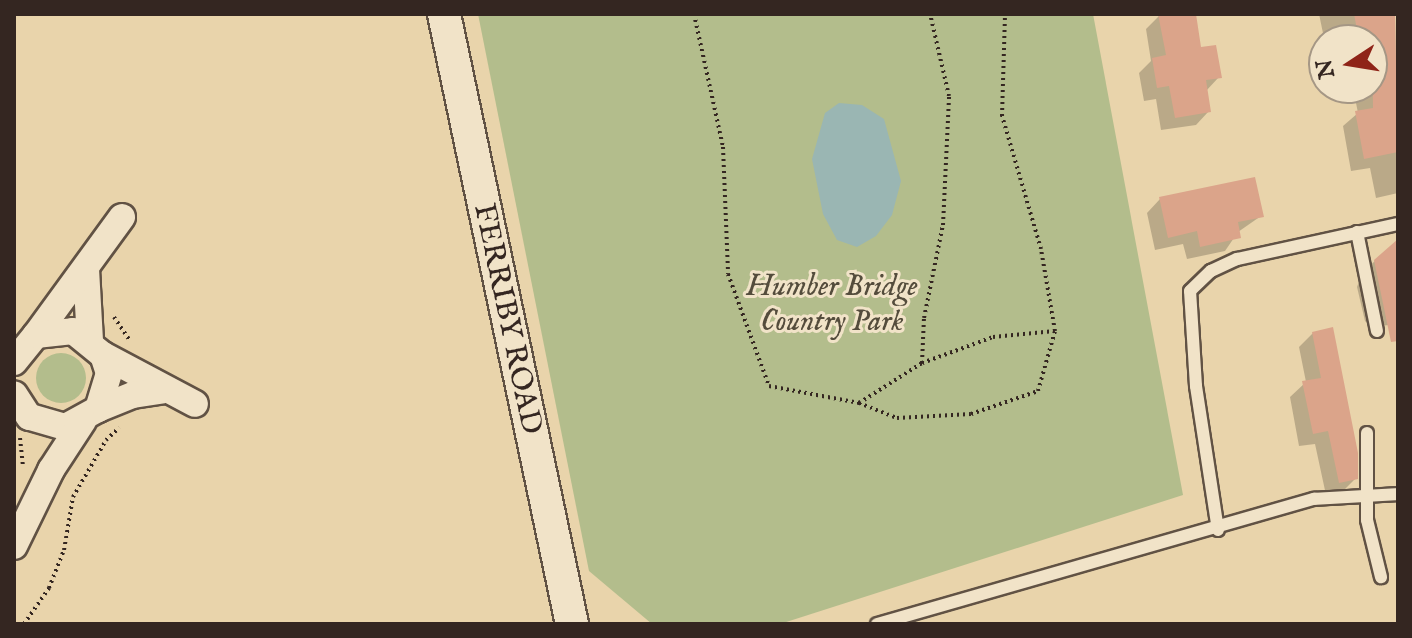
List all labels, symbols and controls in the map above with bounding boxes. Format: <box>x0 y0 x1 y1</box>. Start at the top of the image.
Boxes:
north arrow <box>1308 24 1388 104</box>
text: N <box>1311 56 1342 81</box>
street label: FERRIBY ROAD <box>465 200 549 438</box>
park label: Humber Bridge Country Park <box>747 269 917 340</box>

